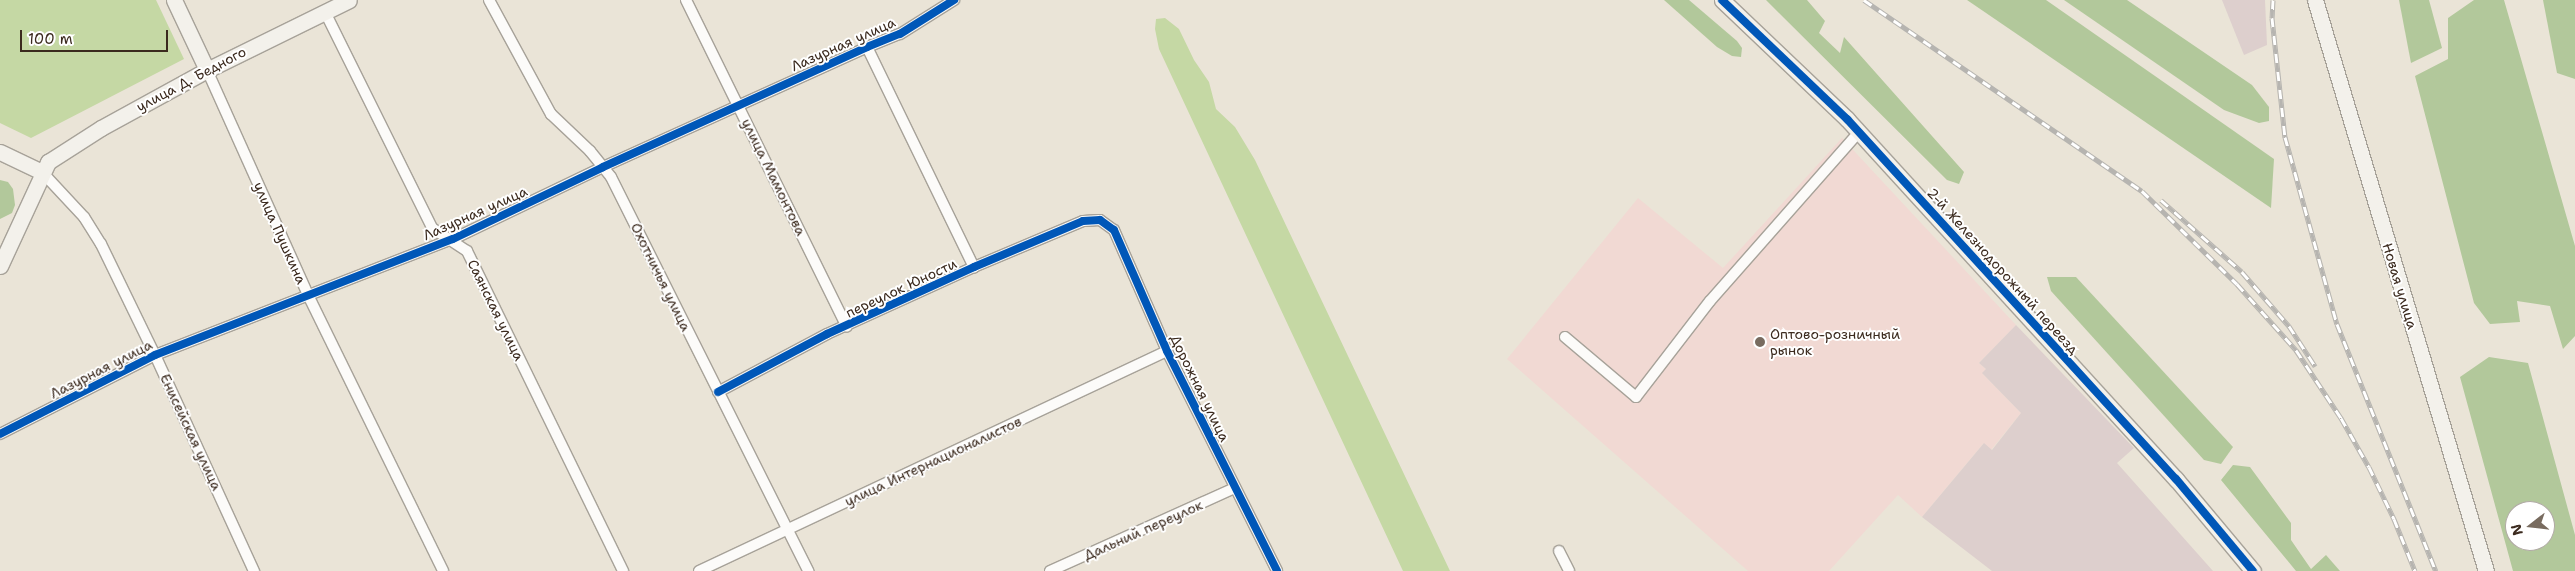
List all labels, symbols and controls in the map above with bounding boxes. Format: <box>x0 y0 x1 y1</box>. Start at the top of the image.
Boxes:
street label: Лазурная улица <box>788 13 898 75</box>
scale bar <box>22 20 170 52</box>
text: 100 m <box>28 29 73 49</box>
street label: улица Д. Бедного <box>133 43 249 115</box>
street label: улица Мамонтова <box>738 116 810 238</box>
street label: улица Пушкина <box>250 179 310 287</box>
street label: Лазурная улица <box>420 182 530 244</box>
street label: 2-й Железнодорожный переезд <box>1924 184 2082 358</box>
street label: Охотничья улица <box>627 220 695 334</box>
street label: Новая улица <box>2379 241 2421 331</box>
street label: переулок Юности <box>843 255 959 321</box>
street label: Саянская улица <box>464 257 528 363</box>
place label: Оптово-розничный рынок <box>1770 326 1900 358</box>
street label: Дорожная улица <box>1167 332 1233 444</box>
street label: Лазурная улица <box>47 336 155 402</box>
marker: Оптово-розничный рынок <box>1754 336 1766 348</box>
street label: Енисейская улица <box>157 371 225 493</box>
street label: улица Интернационалистов <box>842 412 1024 510</box>
street label: Дальний переулок <box>1081 496 1205 564</box>
north arrow <box>2505 501 2555 551</box>
text: N <box>2506 522 2527 538</box>

